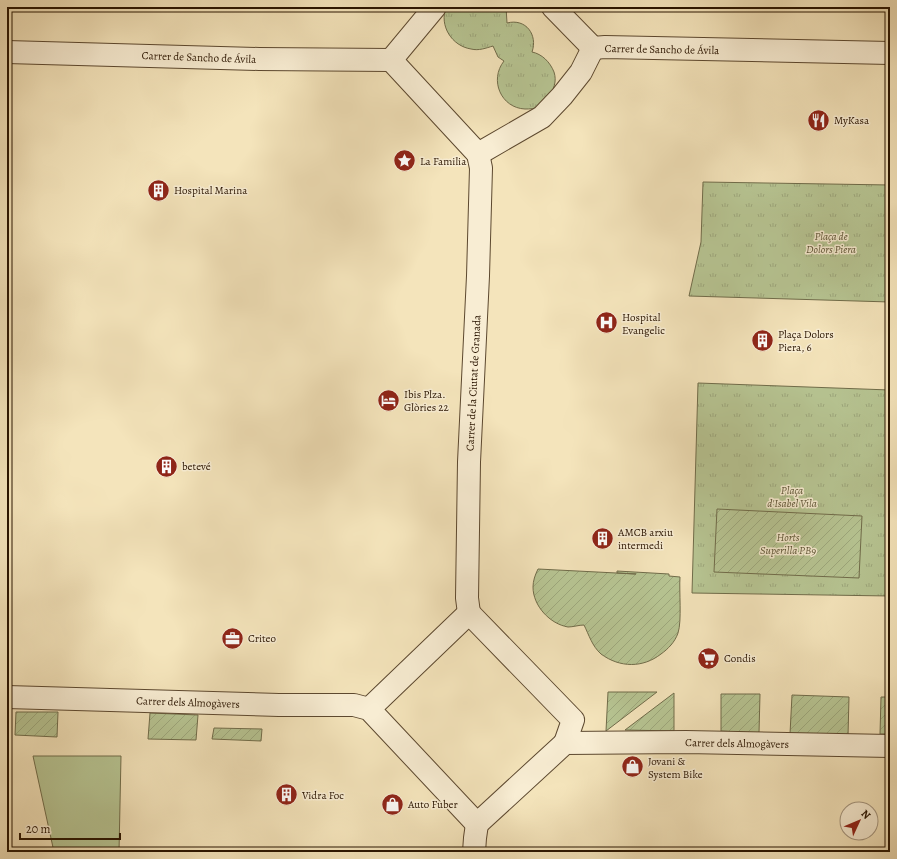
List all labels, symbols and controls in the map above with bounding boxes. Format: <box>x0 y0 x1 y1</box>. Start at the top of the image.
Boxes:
street label: Carrer de Sancho de Ávila <box>605 41 720 58</box>
street label: Carrer de Sancho de Ávila <box>141 48 257 67</box>
restaurant icon: MyKasa <box>805 107 831 133</box>
place label: MyKasa <box>834 113 870 128</box>
place icon: La Familia <box>391 148 417 174</box>
place label: La Familia <box>420 154 467 169</box>
building icon: Hospital Marina <box>146 177 172 203</box>
place label: Hospital Marina <box>174 183 248 198</box>
park label: Plaça de Dolors Piera <box>806 229 856 257</box>
hospital icon: Hospital Evangelic <box>593 310 619 336</box>
place label: Hospital Evangelic <box>622 310 665 338</box>
street label: Carrer de la Ciutat de Granada <box>462 314 485 452</box>
building icon: Plaça Dolors Piera, 6 <box>749 327 775 353</box>
place label: Plaça Dolors Piera, 6 <box>778 327 834 355</box>
hotel icon: Ibis Plza. Glòries 22 <box>376 387 402 413</box>
place label: Ibis Plza. Glòries 22 <box>404 387 449 415</box>
building icon: betevé <box>154 453 180 479</box>
place label: betevé <box>182 459 211 474</box>
park label: Plaça d'Isabel Vila <box>767 483 817 511</box>
building icon: AMCB arxiu intermedi <box>589 525 615 551</box>
place label: AMCB arxiu intermedi <box>617 525 673 553</box>
park label: Horts Superilla PB9 <box>760 530 816 558</box>
office icon: Criteo <box>220 625 246 651</box>
place label: Criteo <box>248 631 277 646</box>
supermarket icon: Condis <box>696 645 722 671</box>
place label: Condis <box>724 651 756 666</box>
street label: Carrer dels Almogàvers <box>136 693 240 712</box>
street label: Carrer dels Almogàvers <box>685 735 789 752</box>
shop icon: Jovani & System Bike <box>619 754 645 780</box>
place label: Jovani & System Bike <box>648 754 703 782</box>
building icon: Vidra Foc <box>274 782 300 808</box>
place label: Vidra Foc <box>301 788 344 803</box>
shop icon: Auto Fuber <box>380 791 406 817</box>
place label: Auto Fuber <box>407 797 458 812</box>
north arrow <box>839 801 879 841</box>
text: N <box>858 806 874 822</box>
scale bar <box>20 815 120 841</box>
text: 20 m <box>26 821 50 837</box>

